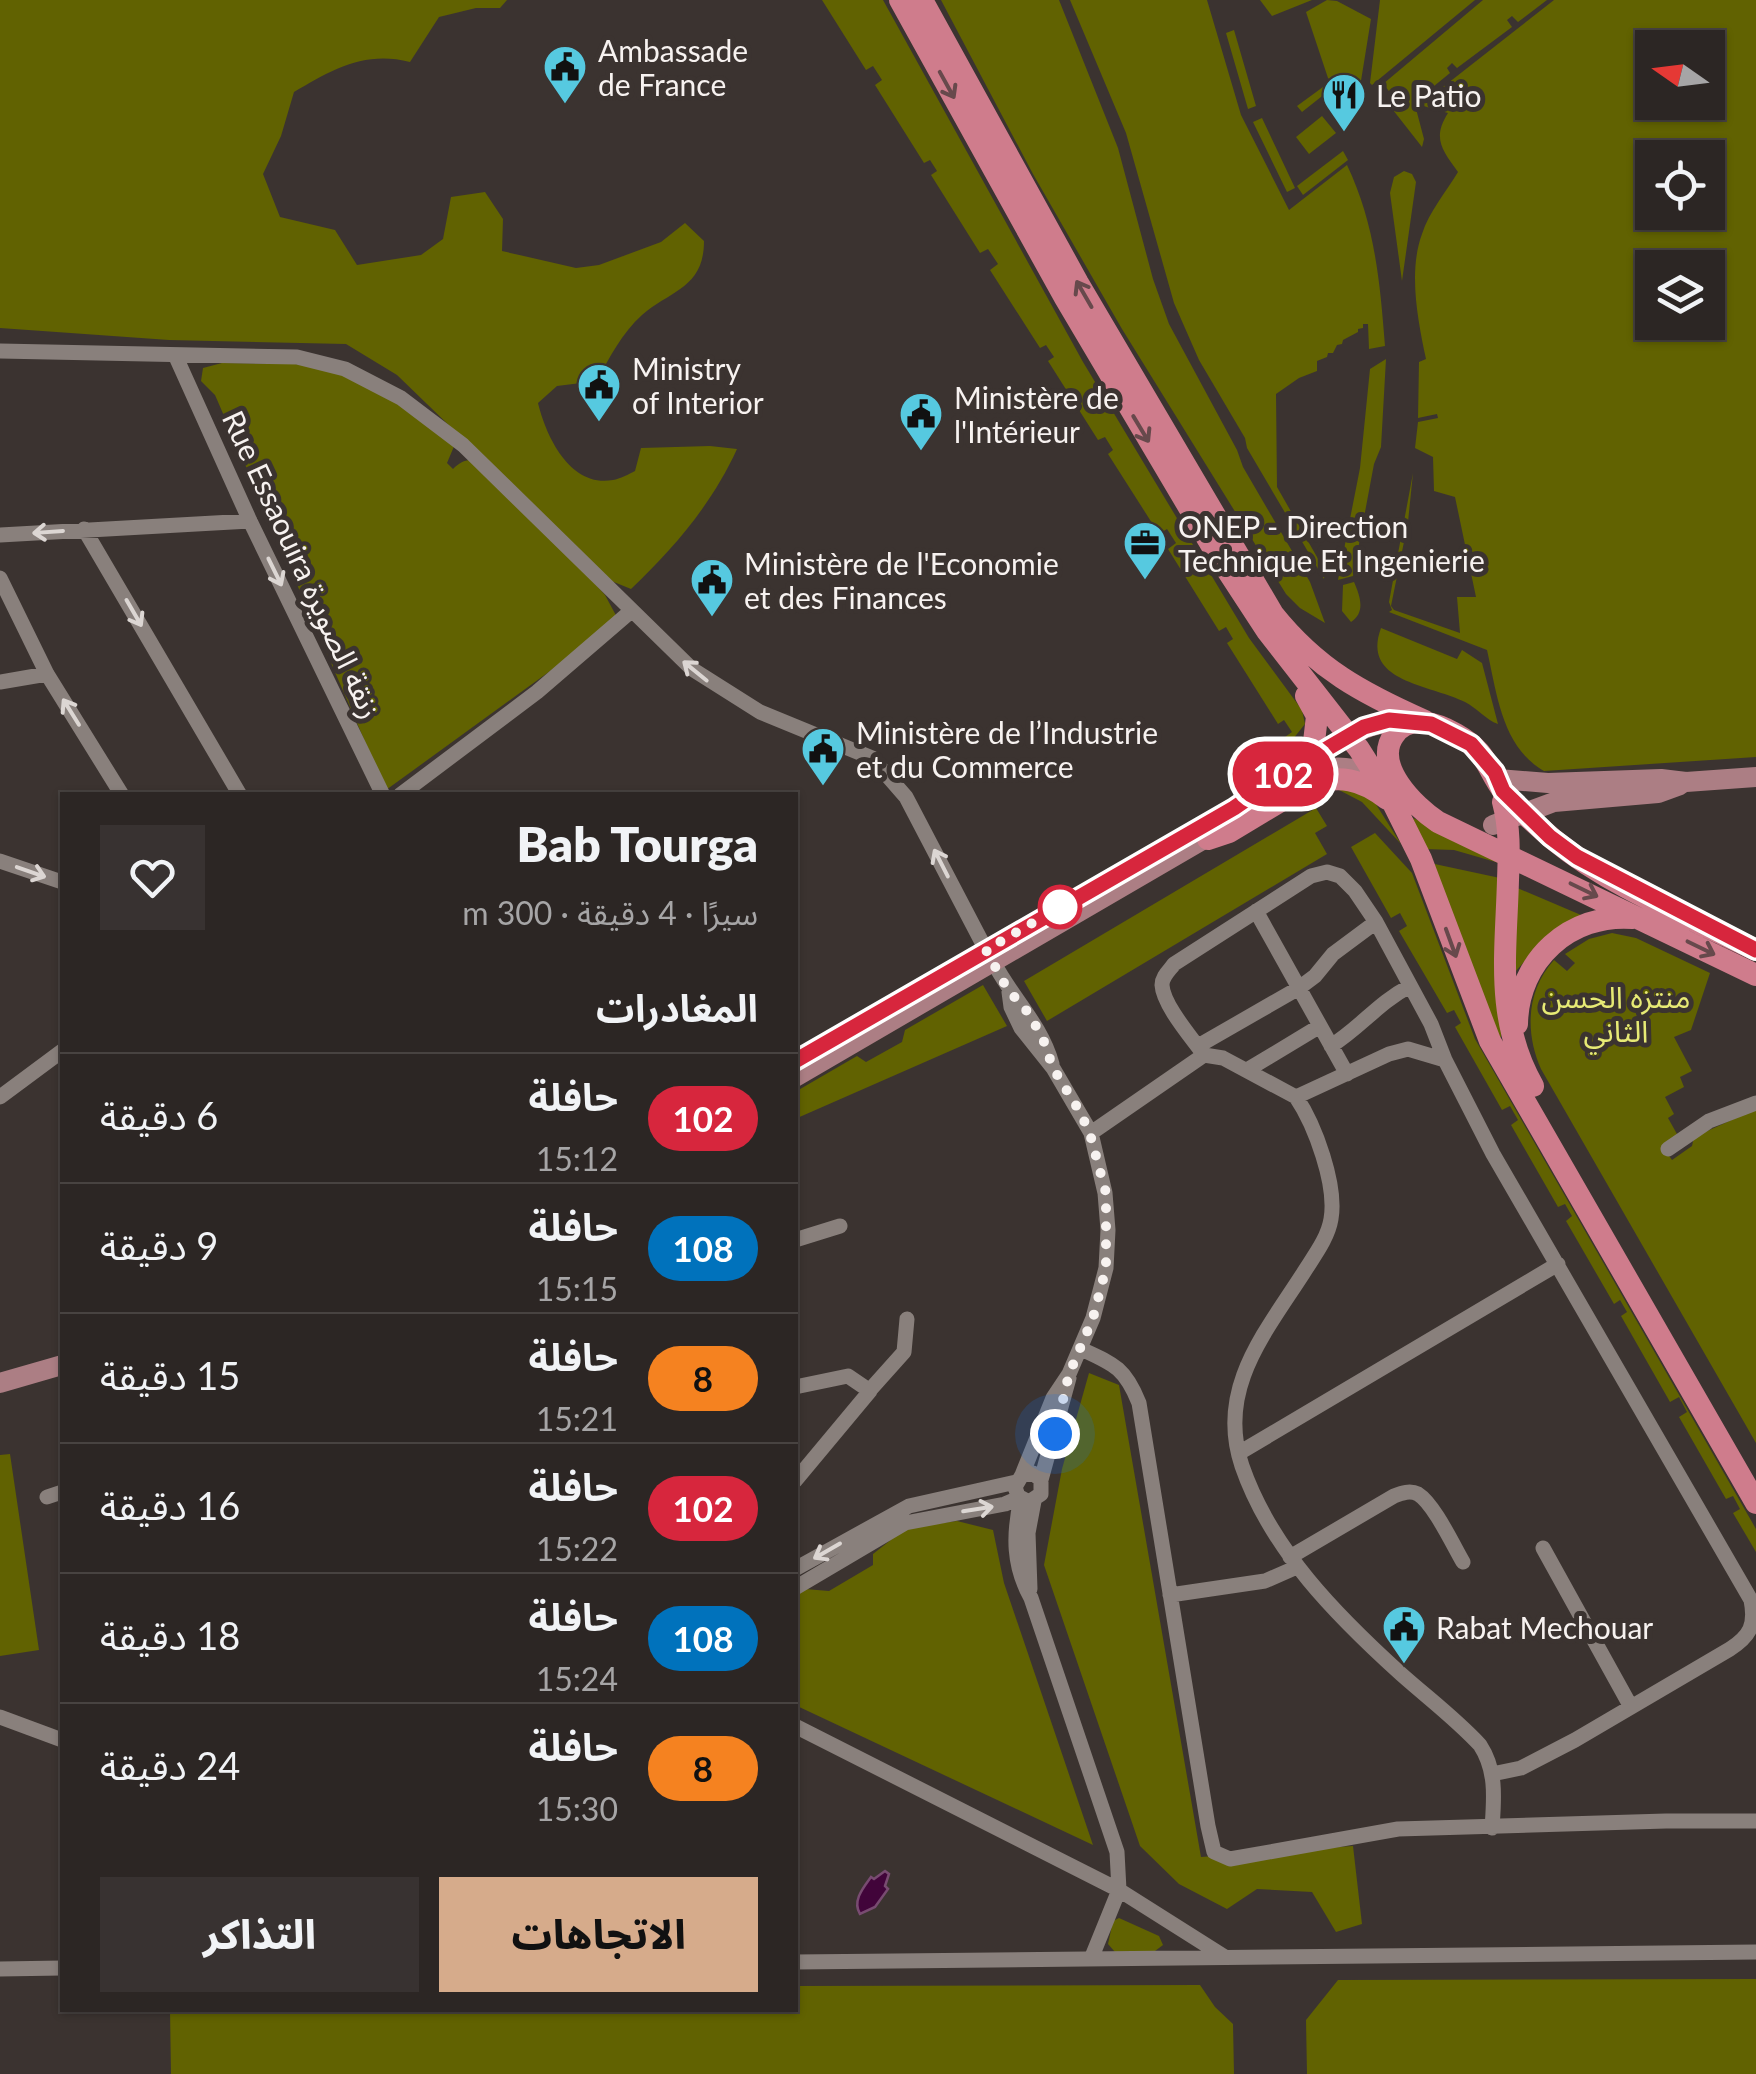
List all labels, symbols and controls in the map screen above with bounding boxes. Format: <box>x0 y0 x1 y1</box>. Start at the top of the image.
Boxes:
north arrow <box>1635 30 1725 120</box>
map controls <box>1635 30 1725 340</box>
place label: Ambassade de France <box>598 32 748 102</box>
public building icon: Ambassade de France <box>542 44 588 105</box>
one-way arrow <box>937 70 957 100</box>
restaurant icon: Le Patio <box>1321 72 1367 133</box>
place label: Le Patio <box>1376 77 1482 113</box>
button: locate <box>1635 140 1725 230</box>
button: layers <box>1635 250 1725 340</box>
one-way arrow <box>1074 280 1094 309</box>
place label: Ministry of Interior <box>632 350 764 420</box>
public building icon: Ministry of Interior <box>576 362 622 423</box>
place label: Ministère de l'Intérieur <box>954 379 1119 449</box>
public building icon: Ministère de l'Intérieur <box>898 391 944 452</box>
street label: Rue Essaouira زنقة الصويرة <box>215 404 390 724</box>
one-way arrow <box>1131 414 1151 443</box>
place label: ONEP - Direction Technique Et Ingenierie <box>1178 508 1485 578</box>
office icon: ONEP - Direction Technique Et Ingenierie <box>1122 520 1168 581</box>
one-way arrow <box>33 522 65 541</box>
place label: Ministère de l'Economie et des Finances <box>744 545 1059 615</box>
one-way arrow <box>266 557 285 587</box>
public building icon: Ministère de l'Economie et des Finances <box>689 557 735 618</box>
one-way arrow <box>124 598 144 627</box>
one-way arrow <box>682 661 709 682</box>
one-way arrow <box>60 698 81 727</box>
place label: Ministère de l’Industrie et du Commerce <box>856 714 1158 784</box>
public building icon: Ministère de l’Industrie et du Commerce <box>800 726 846 787</box>
line badge: 102 <box>1226 742 1340 806</box>
text: 102 <box>1253 753 1313 795</box>
text: Bab Tourga <box>517 815 758 872</box>
button: heart <box>100 825 205 930</box>
one-way arrow <box>931 849 950 879</box>
one-way arrow <box>15 864 47 882</box>
one-way arrow <box>1568 882 1598 901</box>
unlabelled marker <box>1039 886 1081 928</box>
text: سيرًا · 4 دقيقة · 300 m <box>462 893 758 932</box>
one-way arrow <box>1444 926 1462 958</box>
one-way arrow <box>1685 939 1715 958</box>
park label: منتزه الحسن الثاني <box>1541 978 1691 1055</box>
text: المغادرات <box>596 984 758 1030</box>
text: حافلة <box>529 1073 618 1119</box>
text: 6 دقيقة <box>100 1092 218 1138</box>
text: 102 <box>673 1097 733 1139</box>
text: 15:12 <box>536 1139 618 1178</box>
text: حافلة <box>529 1203 618 1249</box>
text: 9 دقيقة <box>100 1222 218 1268</box>
text: 108 <box>673 1227 733 1269</box>
text: 15:15 <box>536 1269 618 1308</box>
text: حافلة <box>529 1333 618 1379</box>
text: 15 دقيقة <box>100 1352 240 1398</box>
text: 8 <box>693 1357 713 1399</box>
text: 15:21 <box>536 1399 618 1438</box>
your location <box>1030 1409 1080 1459</box>
text: حافلة <box>529 1463 618 1509</box>
text: 16 دقيقة <box>100 1482 240 1528</box>
text: 102 <box>673 1487 733 1529</box>
one-way arrow <box>961 1499 994 1518</box>
text: 15:22 <box>536 1529 618 1568</box>
one-way arrow <box>813 1541 842 1561</box>
text: حافلة <box>529 1593 618 1639</box>
public building icon: Rabat Mechouar <box>1381 1604 1427 1665</box>
place label: Rabat Mechouar <box>1436 1609 1653 1645</box>
text: 18 دقيقة <box>100 1612 240 1658</box>
text: 108 <box>673 1617 733 1659</box>
text: 15:24 <box>536 1659 618 1698</box>
text: حافلة <box>529 1723 618 1769</box>
text: 24 دقيقة <box>100 1742 240 1788</box>
text: 8 <box>693 1747 713 1789</box>
text: 15:30 <box>536 1789 618 1828</box>
button: التذاكر <box>100 1877 419 1992</box>
button: الاتجاهات <box>439 1877 758 1992</box>

